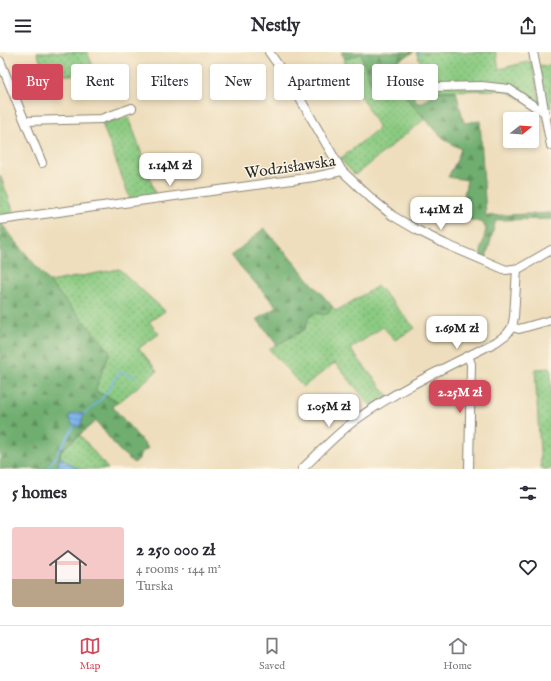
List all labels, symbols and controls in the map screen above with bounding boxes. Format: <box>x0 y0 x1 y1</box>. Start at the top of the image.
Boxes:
icon: menu <box>12 15 34 37</box>
text: Nestly <box>251 15 300 38</box>
icon: share <box>517 15 539 37</box>
chip: Buy <box>12 64 63 100</box>
chip: Rent <box>71 64 129 100</box>
chip: Filters <box>137 64 202 100</box>
chip: New <box>210 64 266 100</box>
chip: Apartment <box>274 64 364 100</box>
chip: House <box>372 64 438 100</box>
north arrow <box>503 112 539 148</box>
map controls <box>503 112 539 148</box>
street label: Wodzisławska <box>244 152 337 184</box>
pin: 1.14M zł <box>129 153 211 187</box>
text: 1.14M zł <box>148 157 192 174</box>
pin: 1.41M zł <box>400 197 482 231</box>
text: 1.41M zł <box>419 201 463 218</box>
pin: 1.69M zł <box>416 316 498 350</box>
text: 1.69M zł <box>435 320 479 337</box>
pin: 2.25M zł <box>419 380 501 414</box>
text: 2.25M zł <box>438 384 482 401</box>
pin: 1.05M zł <box>288 394 370 428</box>
text: 1.05M zł <box>307 398 351 415</box>
icon: filters <box>517 482 539 504</box>
text: 5 homes <box>12 483 67 504</box>
text: 2 250 000 zł <box>136 540 215 561</box>
icon: home <box>44 543 92 591</box>
icon: heart <box>517 556 539 578</box>
text: 4 rooms · 144 m² <box>136 561 221 578</box>
text: Turska <box>136 578 173 595</box>
tab: Map <box>79 635 101 673</box>
tab: Saved <box>259 635 285 673</box>
tab: Home <box>443 635 472 673</box>

